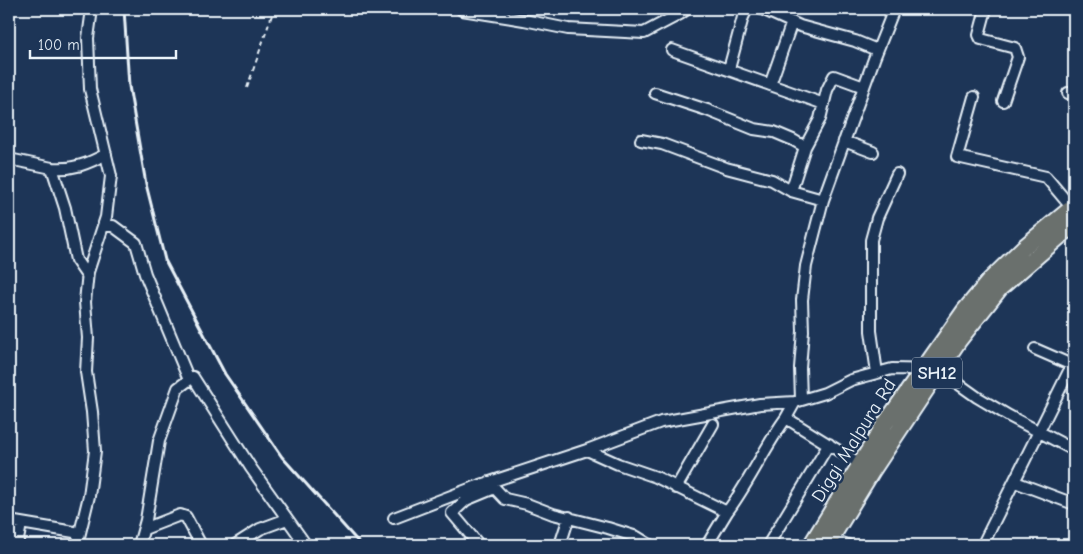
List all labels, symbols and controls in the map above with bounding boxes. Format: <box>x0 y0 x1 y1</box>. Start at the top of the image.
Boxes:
scale bar <box>30 28 176 60</box>
text: 100 m <box>38 36 80 54</box>
road number: SH12 <box>912 358 962 388</box>
street label: Diggi Malpura Rd <box>807 375 901 506</box>

